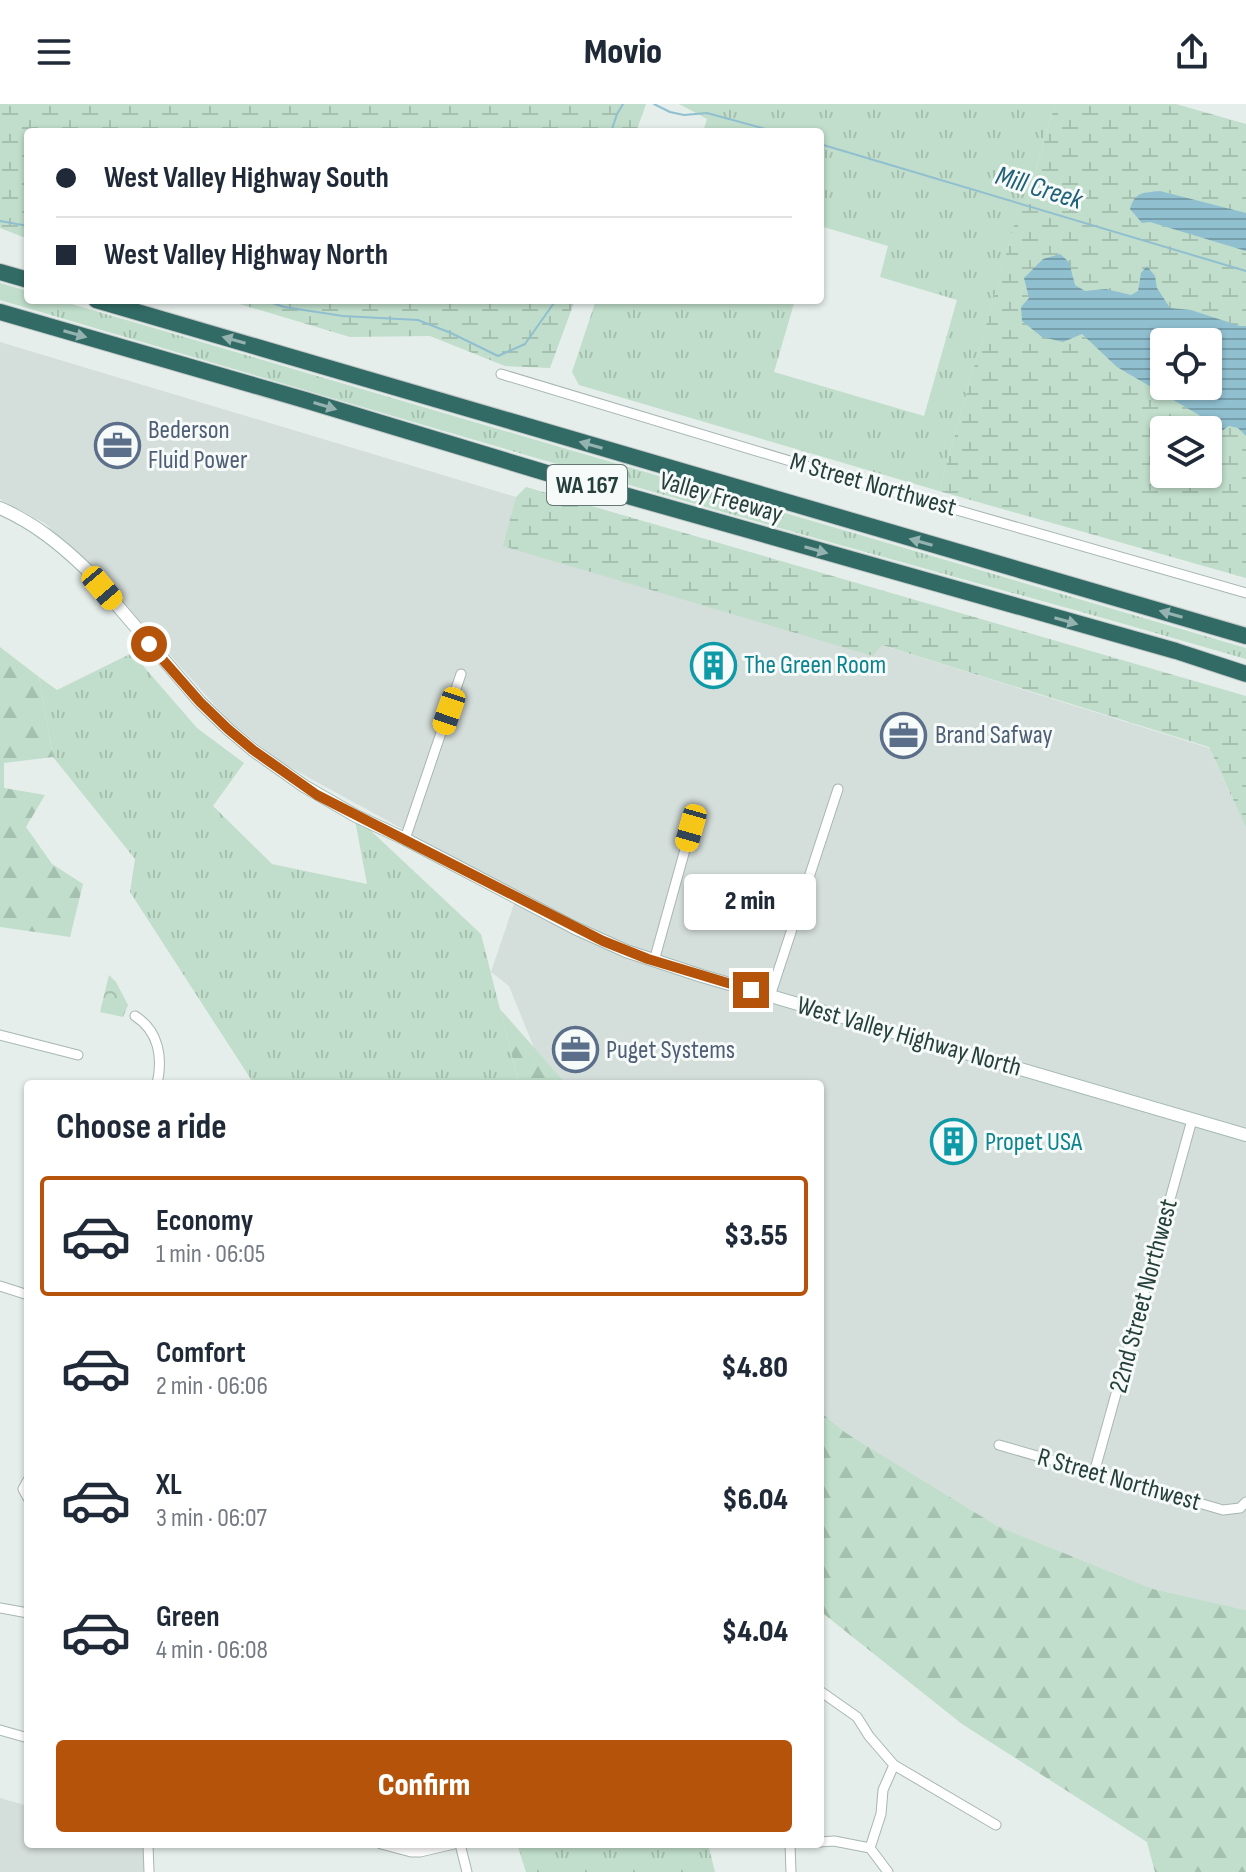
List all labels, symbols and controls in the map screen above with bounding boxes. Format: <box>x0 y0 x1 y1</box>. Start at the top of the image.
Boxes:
icon: menu <box>32 30 76 74</box>
icon: share <box>1170 30 1214 74</box>
text: Movio <box>584 31 662 74</box>
water label: Mill Creek <box>992 159 1088 217</box>
text: West Valley Highway South <box>104 160 389 196</box>
text: West Valley Highway North <box>104 237 388 273</box>
one-way arrow <box>62 328 87 340</box>
map controls <box>1150 328 1222 488</box>
button: locate <box>1150 328 1222 400</box>
one-way arrow <box>222 333 246 346</box>
one-way arrow <box>313 400 337 413</box>
place label: Bederson Fluid Power <box>148 415 248 476</box>
button: layers <box>1150 416 1222 488</box>
office icon: Bederson Fluid Power <box>93 421 141 469</box>
one-way arrow <box>579 438 603 451</box>
street label: M Street Northwest <box>786 446 960 524</box>
road number: WA 167 <box>547 465 627 505</box>
street label: Valley Freeway <box>656 466 786 530</box>
one-way arrow <box>909 535 933 548</box>
one-way arrow <box>804 544 828 557</box>
car <box>77 562 127 614</box>
one-way arrow <box>1159 607 1183 620</box>
one-way arrow <box>1054 615 1079 627</box>
route start <box>131 626 167 662</box>
building icon: The Green Room <box>689 641 737 689</box>
place label: The Green Room <box>744 650 886 681</box>
car <box>430 684 468 738</box>
office icon: Brand Safway <box>880 711 928 759</box>
place label: Brand Safway <box>935 720 1053 751</box>
car <box>673 802 709 854</box>
callout: 2 min <box>685 874 817 930</box>
text: 2 min <box>725 886 775 917</box>
route end <box>733 972 769 1008</box>
street label: West Valley Highway North <box>793 990 1025 1084</box>
office icon: Puget Systems <box>551 1026 599 1074</box>
place label: Puget Systems <box>606 1035 735 1066</box>
text: Choose a ride <box>56 1106 227 1149</box>
building icon: Propet USA <box>930 1118 978 1166</box>
place label: Propet USA <box>985 1127 1083 1158</box>
street label: 22nd Street Northwest <box>1103 1196 1185 1396</box>
icon: car <box>60 1200 132 1272</box>
text: Economy <box>156 1203 253 1239</box>
text: $3.55 <box>724 1218 788 1254</box>
text: 1 min · 06:05 <box>156 1239 265 1270</box>
icon: car <box>60 1332 132 1404</box>
text: Comfort <box>156 1335 246 1371</box>
text: $4.80 <box>721 1350 788 1386</box>
text: 2 min · 06:06 <box>156 1371 268 1402</box>
street label: R Street Northwest <box>1034 1442 1204 1518</box>
icon: car <box>60 1464 132 1536</box>
text: XL <box>156 1467 182 1503</box>
text: $6.04 <box>722 1482 788 1518</box>
text: 3 min · 06:07 <box>156 1503 267 1534</box>
icon: car <box>60 1596 132 1668</box>
text: Green <box>156 1599 220 1635</box>
text: $4.04 <box>722 1614 788 1650</box>
text: 4 min · 06:08 <box>156 1635 268 1666</box>
button: Confirm <box>56 1740 792 1832</box>

